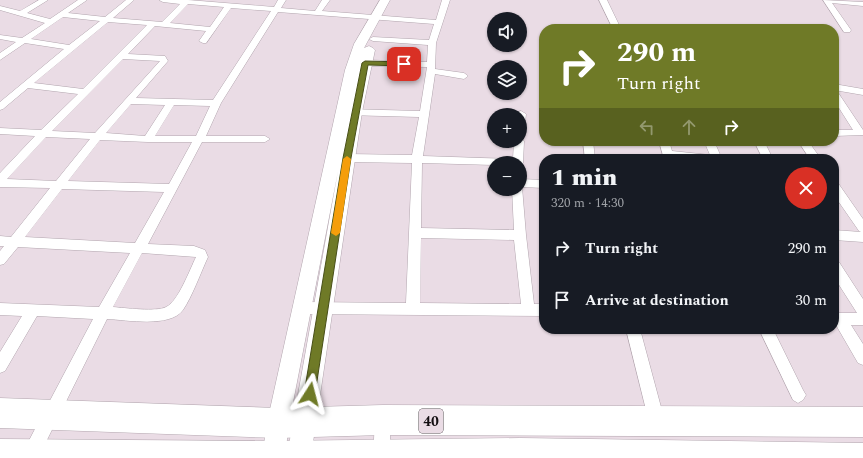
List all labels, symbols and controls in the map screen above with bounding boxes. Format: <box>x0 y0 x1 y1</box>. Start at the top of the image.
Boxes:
map controls <box>487 12 527 196</box>
button: sound <box>487 12 527 52</box>
text: 290 m <box>617 31 696 74</box>
icon: right <box>551 40 603 92</box>
pin <box>387 47 421 81</box>
icon: arrive <box>393 53 415 75</box>
button: layers <box>487 60 527 100</box>
text: Turn right <box>617 70 700 97</box>
button: + <box>487 108 527 148</box>
icon: left <box>636 116 658 138</box>
icon: ahead <box>678 116 700 138</box>
icon: right <box>720 116 742 138</box>
button: − <box>487 156 527 196</box>
text: 1 min <box>551 160 617 196</box>
button: close <box>785 167 827 209</box>
text: 320 m · 14:30 <box>551 193 624 213</box>
icon: right <box>551 237 573 259</box>
text: Turn right <box>585 237 658 260</box>
text: 290 m <box>788 237 827 260</box>
icon: arrive <box>551 289 573 311</box>
text: Arrive at destination <box>585 289 729 312</box>
text: 30 m <box>795 289 827 312</box>
position arrow <box>289 373 331 415</box>
road number: 40 <box>419 409 443 433</box>

